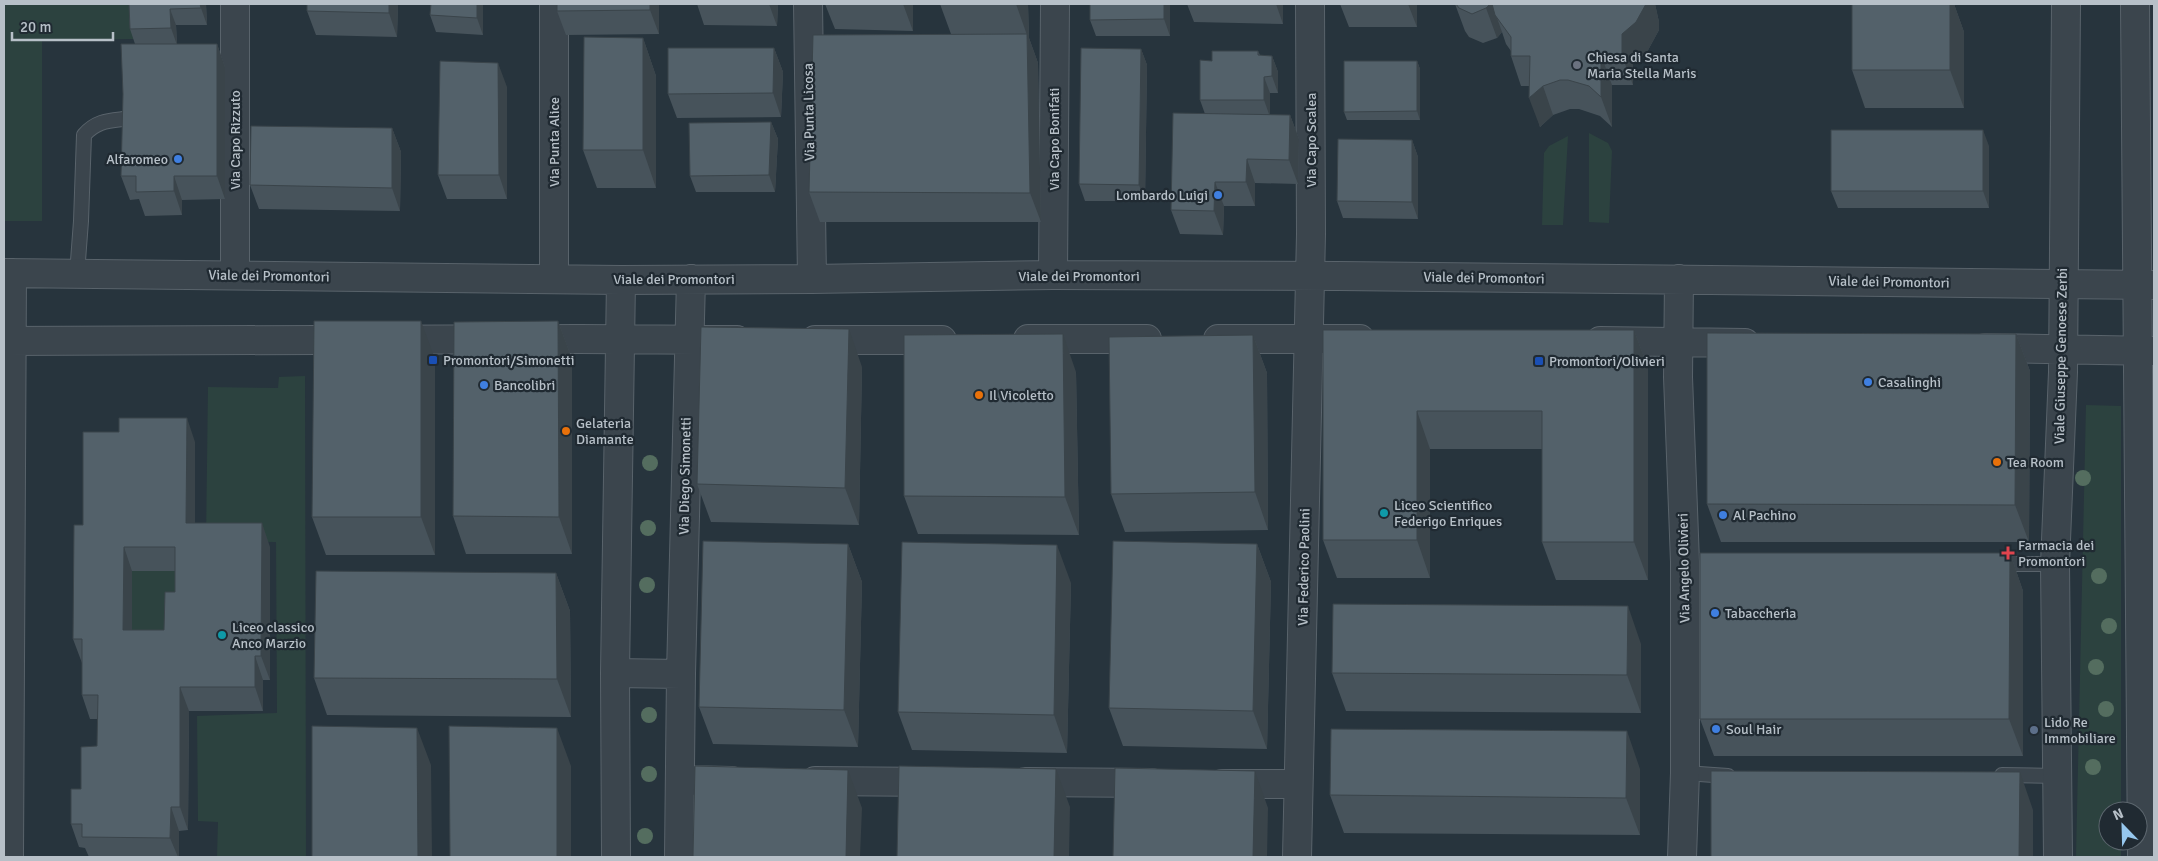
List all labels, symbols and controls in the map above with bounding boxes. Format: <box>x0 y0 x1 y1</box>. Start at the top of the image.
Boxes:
scale bar <box>12 10 114 42</box>
text: 20 m <box>20 18 51 36</box>
place label: Chiesa di Santa Maria Stella Maris <box>1587 49 1696 82</box>
marker: Chiesa di Santa Maria Stella Maris <box>1571 59 1583 71</box>
street label: Via Punta Licosa <box>800 63 818 161</box>
street label: Via Capo Bonifati <box>1046 88 1063 190</box>
street label: Via Capo Rizzuto <box>227 90 244 190</box>
street label: Via Capo Scalea <box>1303 93 1320 187</box>
street label: Via Punta Alice <box>546 97 563 187</box>
place label: Alfaromeo <box>106 151 168 168</box>
marker: Alfaromeo <box>172 153 184 165</box>
place label: Lombardo Luigi <box>1116 187 1208 204</box>
marker: Lombardo Luigi <box>1212 189 1224 201</box>
street label: Viale dei Promontori <box>208 266 330 286</box>
street label: Viale dei Promontori <box>1018 268 1140 285</box>
street label: Viale dei Promontori <box>1423 268 1545 288</box>
street label: Viale Giuseppe Genoese Zerbi <box>2051 268 2071 444</box>
street label: Viale dei Promontori <box>613 271 735 288</box>
street label: Viale dei Promontori <box>1828 272 1950 292</box>
place label: Promontori/Simonetti <box>443 352 574 369</box>
place label: Promontori/Olivieri <box>1549 353 1665 370</box>
marker: Promontori/Simonetti <box>427 354 439 366</box>
marker: Promontori/Olivieri <box>1533 355 1545 367</box>
place label: Casalinghi <box>1878 374 1941 391</box>
marker: Casalinghi <box>1862 376 1874 388</box>
place label: Bancolibri <box>494 377 555 394</box>
marker: Bancolibri <box>478 379 490 391</box>
place label: Il Vicoletto <box>989 387 1054 404</box>
marker: Il Vicoletto <box>973 389 985 401</box>
place label: Gelateria Diamante <box>576 415 634 448</box>
street label: Via Diego Simonetti <box>675 417 695 535</box>
marker: Gelateria Diamante <box>560 425 572 437</box>
place label: Tea Room <box>2007 454 2064 471</box>
marker: Tea Room <box>1991 456 2003 468</box>
place label: Liceo Scientifico Federigo Enriques <box>1394 497 1502 530</box>
marker: Liceo Scientifico Federigo Enriques <box>1378 507 1390 519</box>
place label: Al Pachino <box>1733 507 1796 524</box>
street label: Via Federico Paolini <box>1294 508 1314 626</box>
marker: Al Pachino <box>1717 509 1729 521</box>
street label: Via Angelo Olivieri <box>1675 513 1693 623</box>
place label: Farmacia dei Promontori <box>2018 537 2094 570</box>
marker: Farmacia dei Promontori <box>2002 547 2014 559</box>
place label: Tabaccheria <box>1725 605 1796 622</box>
marker: Tabaccheria <box>1709 607 1721 619</box>
place label: Liceo classico Anco Marzio <box>232 619 314 652</box>
marker: Liceo classico Anco Marzio <box>216 629 228 641</box>
place label: Lido Re Immobiliare <box>2044 714 2116 747</box>
place label: Soul Hair <box>1726 721 1782 738</box>
marker: Soul Hair <box>1710 723 1722 735</box>
marker: Lido Re Immobiliare <box>2028 724 2040 736</box>
north arrow <box>2098 801 2148 851</box>
text: N <box>2110 805 2126 824</box>

